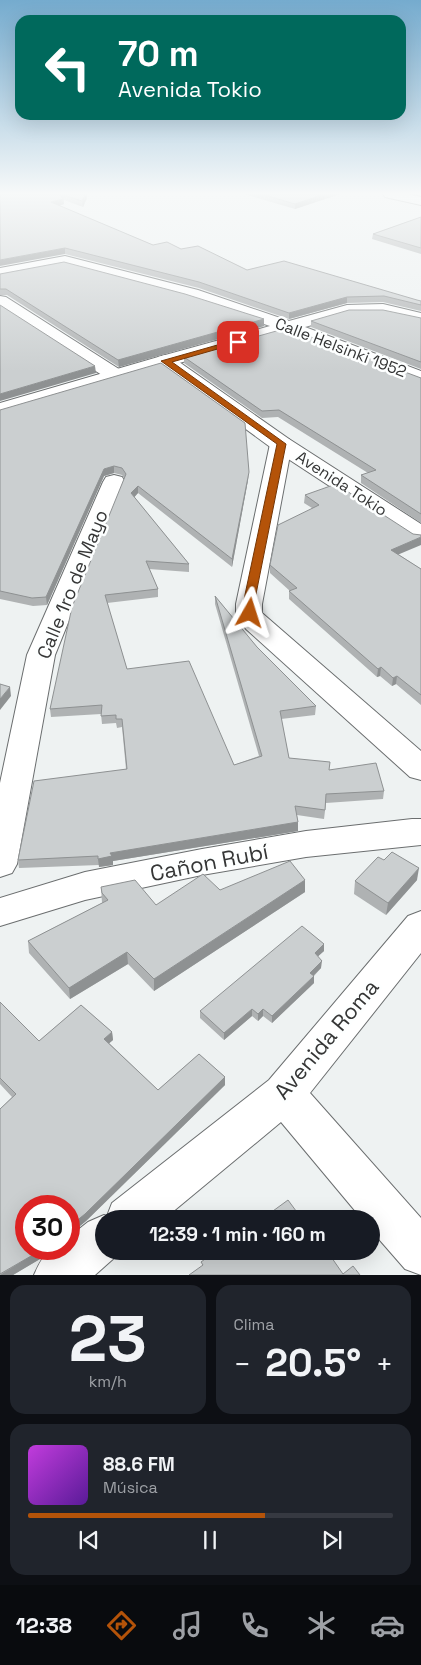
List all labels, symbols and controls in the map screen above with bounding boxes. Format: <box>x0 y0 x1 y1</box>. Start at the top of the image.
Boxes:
text: 70 m <box>118 32 199 76</box>
icon: left <box>35 35 100 100</box>
text: Avenida Tokio <box>118 75 262 103</box>
street label: Calle Helsinki 1952 <box>272 313 410 382</box>
pin <box>217 321 259 363</box>
icon: arrive <box>224 328 252 356</box>
street label: Avenida Tokio <box>292 446 391 521</box>
street label: Calle 1ro de Mayo <box>31 506 114 662</box>
position arrow <box>223 586 275 638</box>
street label: Cañon Rubí <box>147 837 271 887</box>
street label: Avenida Roma <box>268 973 385 1105</box>
speed limit sign: 30 <box>15 1195 80 1260</box>
text: 12:39 · 1 min · 160 m <box>149 1222 326 1247</box>
text: 23 <box>69 1297 147 1380</box>
text: Clima <box>234 1314 275 1335</box>
text: 20.5° <box>265 1339 361 1387</box>
text: − <box>234 1346 251 1382</box>
text: + <box>376 1346 393 1382</box>
text: km/h <box>89 1371 127 1392</box>
text: 88.6 FM <box>103 1452 175 1477</box>
text: Música <box>103 1477 158 1498</box>
icon: previous <box>75 1526 103 1554</box>
icon: pause <box>196 1526 224 1554</box>
icon: next <box>318 1526 346 1554</box>
icon: directions <box>104 1608 139 1643</box>
icon: music <box>170 1608 205 1643</box>
icon: phone <box>237 1608 272 1643</box>
icon: climate <box>304 1608 339 1643</box>
icon: car <box>370 1608 405 1643</box>
text: 12:38 <box>16 1611 72 1639</box>

